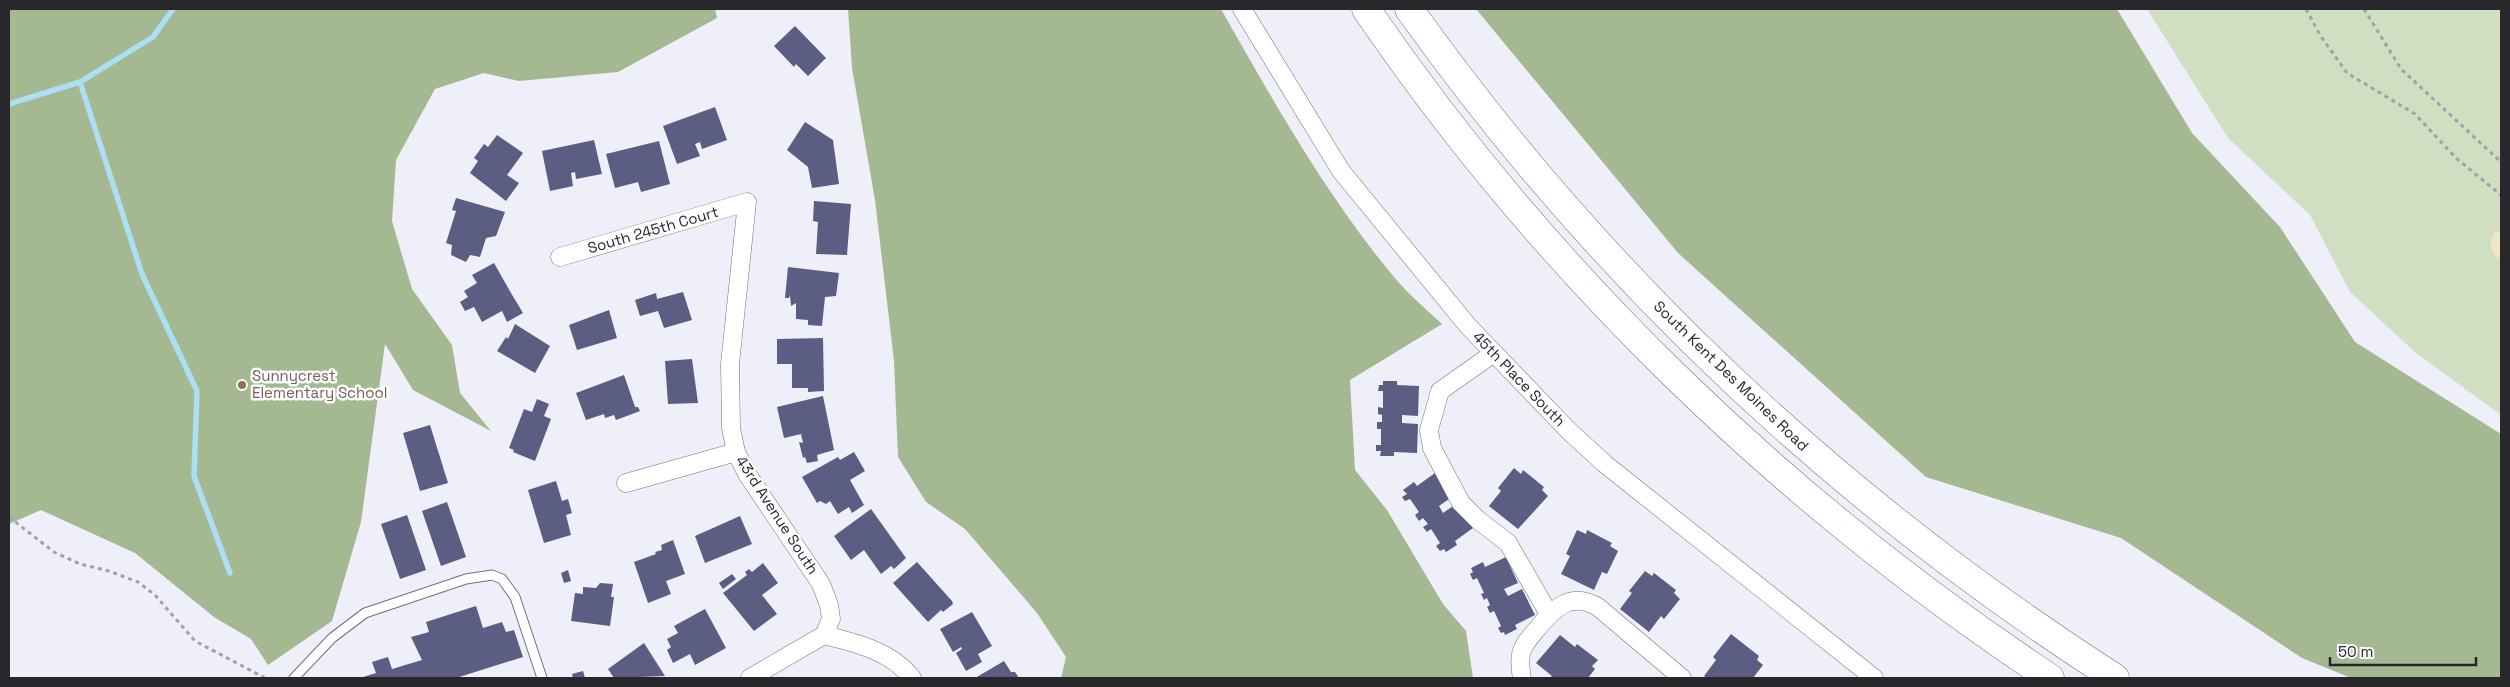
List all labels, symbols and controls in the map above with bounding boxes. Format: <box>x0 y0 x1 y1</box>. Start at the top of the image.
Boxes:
street label: South 245th Court <box>585 202 721 257</box>
street label: South Kent Des Moines Road <box>1650 296 1813 455</box>
street label: 45th Place South <box>1469 327 1570 430</box>
place label: Sunnycrest Elementary School <box>252 366 388 402</box>
marker: Sunnycrest Elementary School <box>236 379 248 391</box>
street label: 43rd Avenue South <box>732 452 823 578</box>
scale bar <box>2330 634 2476 666</box>
text: 50 m <box>2338 642 2373 661</box>

